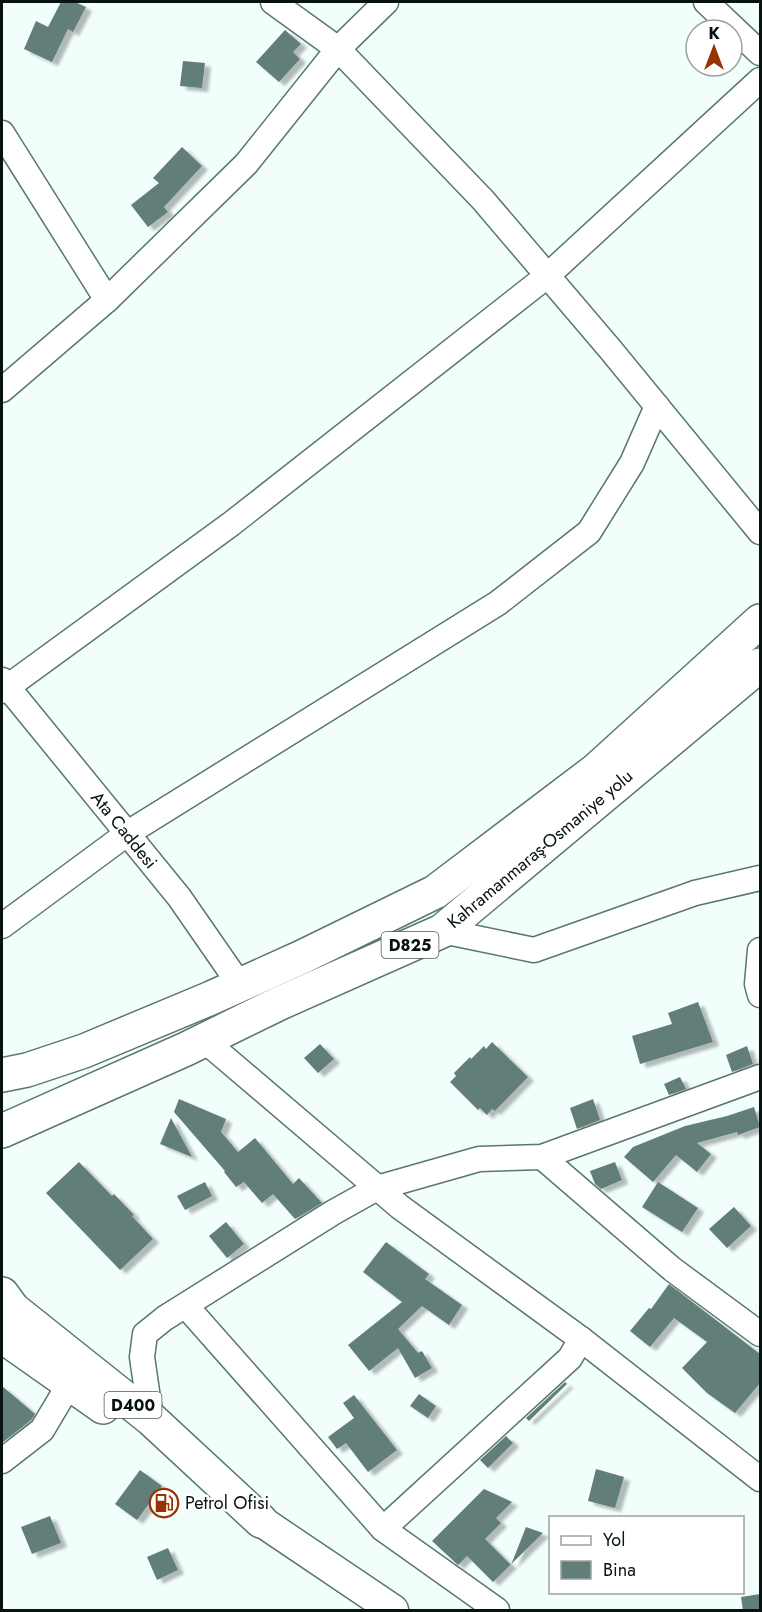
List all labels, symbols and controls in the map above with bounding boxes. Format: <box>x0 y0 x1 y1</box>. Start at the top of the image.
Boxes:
north arrow <box>684 18 744 78</box>
text: K <box>708 22 720 45</box>
street label: Kahramanmaraş-Osmaniye yolu <box>441 763 639 935</box>
street label: Ata Caddesi <box>85 786 163 874</box>
road number: D825 <box>382 932 438 958</box>
road number: D400 <box>104 1392 162 1418</box>
fuel station icon: Petrol Ofisi <box>148 1487 180 1519</box>
place label: Petrol Ofisi <box>185 1490 269 1516</box>
legend <box>549 1516 744 1594</box>
text: Yol <box>603 1527 625 1553</box>
text: Bina <box>603 1557 636 1583</box>

